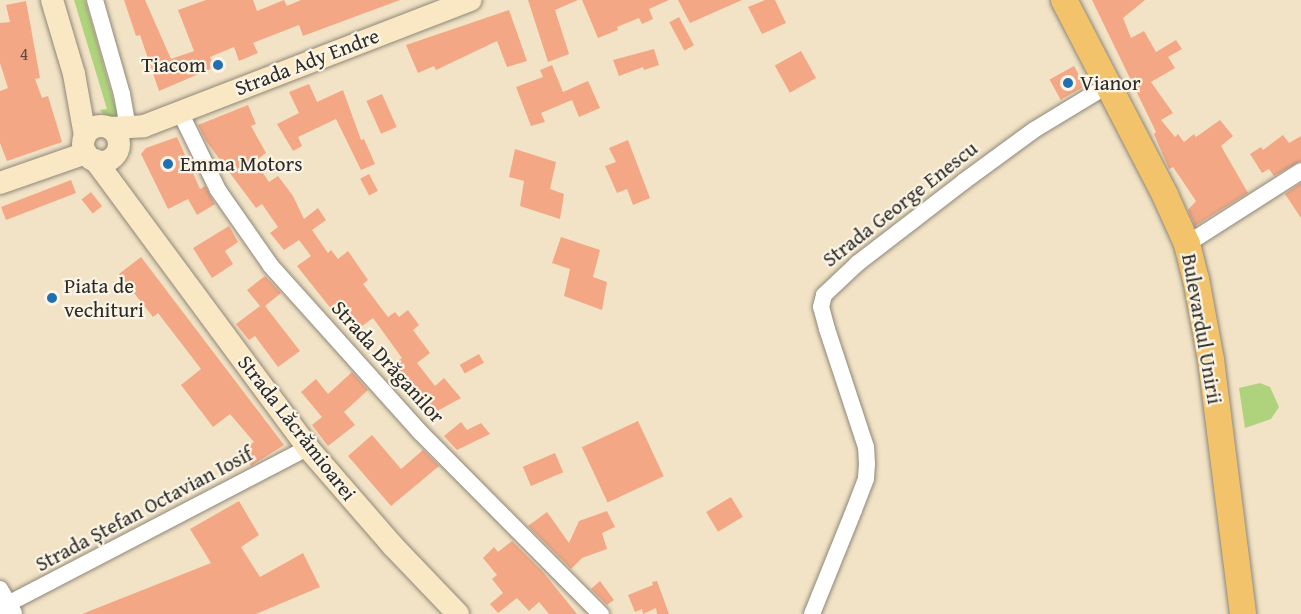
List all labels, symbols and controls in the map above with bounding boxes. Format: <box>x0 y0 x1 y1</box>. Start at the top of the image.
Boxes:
street label: Strada Ady Endre <box>231 23 383 101</box>
house number: 4 <box>20 43 28 65</box>
place label: Tiacom <box>141 52 206 78</box>
marker: Tiacom <box>211 58 225 72</box>
place label: Vianor <box>1080 70 1141 96</box>
marker: Vianor <box>1061 76 1075 90</box>
street label: Strada George Enescu <box>818 136 982 272</box>
place label: Emma Motors <box>180 151 303 177</box>
marker: Emma Motors <box>161 157 175 171</box>
street label: Bulevardul Unirii <box>1176 252 1228 406</box>
place label: Piata de vechituri <box>64 273 144 323</box>
marker: Piata de vechituri <box>45 291 59 305</box>
street label: Strada Drăganilor <box>326 295 450 429</box>
street label: Strada Lăcrămioarei <box>232 350 362 506</box>
street label: Strada Ștefan Octavian Iosif <box>31 441 257 577</box>

